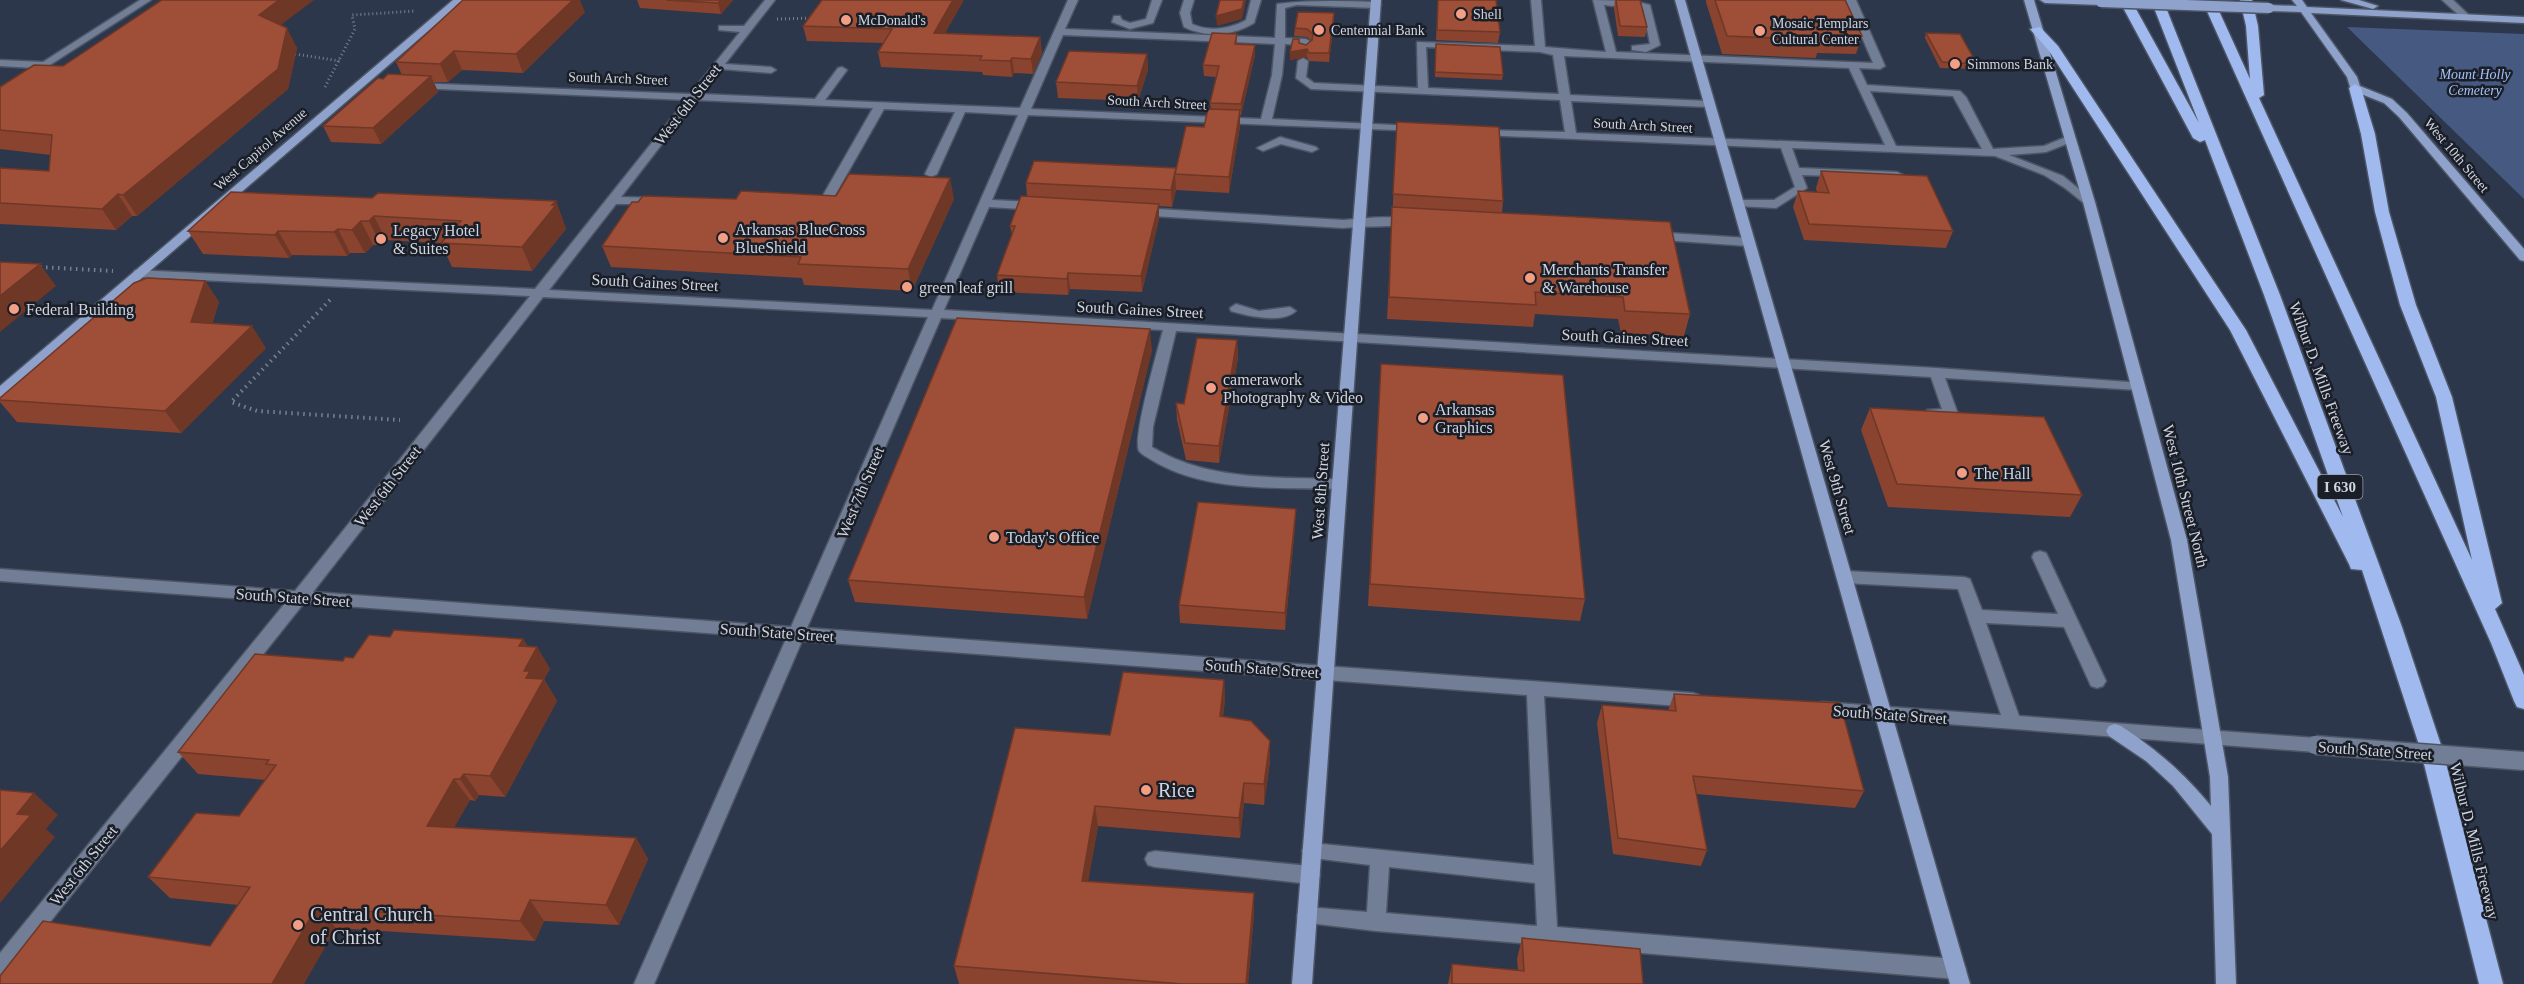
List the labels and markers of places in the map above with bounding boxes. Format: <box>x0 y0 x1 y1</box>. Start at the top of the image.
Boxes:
marker: Shell <box>1454 7 1468 21</box>
place label: Shell <box>1473 7 1502 22</box>
marker: McDonald's <box>839 13 853 27</box>
place label: McDonald's <box>858 13 926 28</box>
place label: Mosaic Templars Cultural Center <box>1772 16 1868 47</box>
marker: Centennial Bank <box>1312 23 1326 37</box>
place label: Centennial Bank <box>1331 23 1425 38</box>
marker: Mosaic Templars Cultural Center <box>1753 24 1767 38</box>
marker: Simmons Bank <box>1948 57 1962 71</box>
place label: Simmons Bank <box>1967 57 2053 72</box>
place label: Arkansas BlueCross BlueShield <box>735 221 865 256</box>
place label: Legacy Hotel & Suites <box>393 222 480 257</box>
marker: Arkansas BlueCross BlueShield <box>716 231 730 245</box>
marker: Legacy Hotel & Suites <box>374 232 388 246</box>
place label: Merchants Transfer & Warehouse <box>1542 261 1668 296</box>
marker: Merchants Transfer & Warehouse <box>1523 271 1537 285</box>
place label: green leaf grill <box>919 279 1014 297</box>
marker: green leaf grill <box>900 280 914 294</box>
place label: Federal Building <box>26 301 134 319</box>
marker: Federal Building <box>7 302 21 316</box>
place label: camerawork Photography & Video <box>1223 371 1363 407</box>
marker: camerawork Photography & Video <box>1204 381 1218 395</box>
place label: Arkansas Graphics <box>1435 401 1495 437</box>
marker: Arkansas Graphics <box>1416 411 1430 425</box>
place label: The Hall <box>1974 465 2031 482</box>
marker: The Hall <box>1955 466 1969 480</box>
place label: Today's Office <box>1006 529 1099 547</box>
marker: Today's Office <box>987 530 1001 544</box>
place label: Rice <box>1158 779 1195 801</box>
marker: Rice <box>1139 783 1153 797</box>
place label: Central Church of Christ <box>310 903 433 948</box>
marker: Central Church of Christ <box>291 918 305 932</box>

